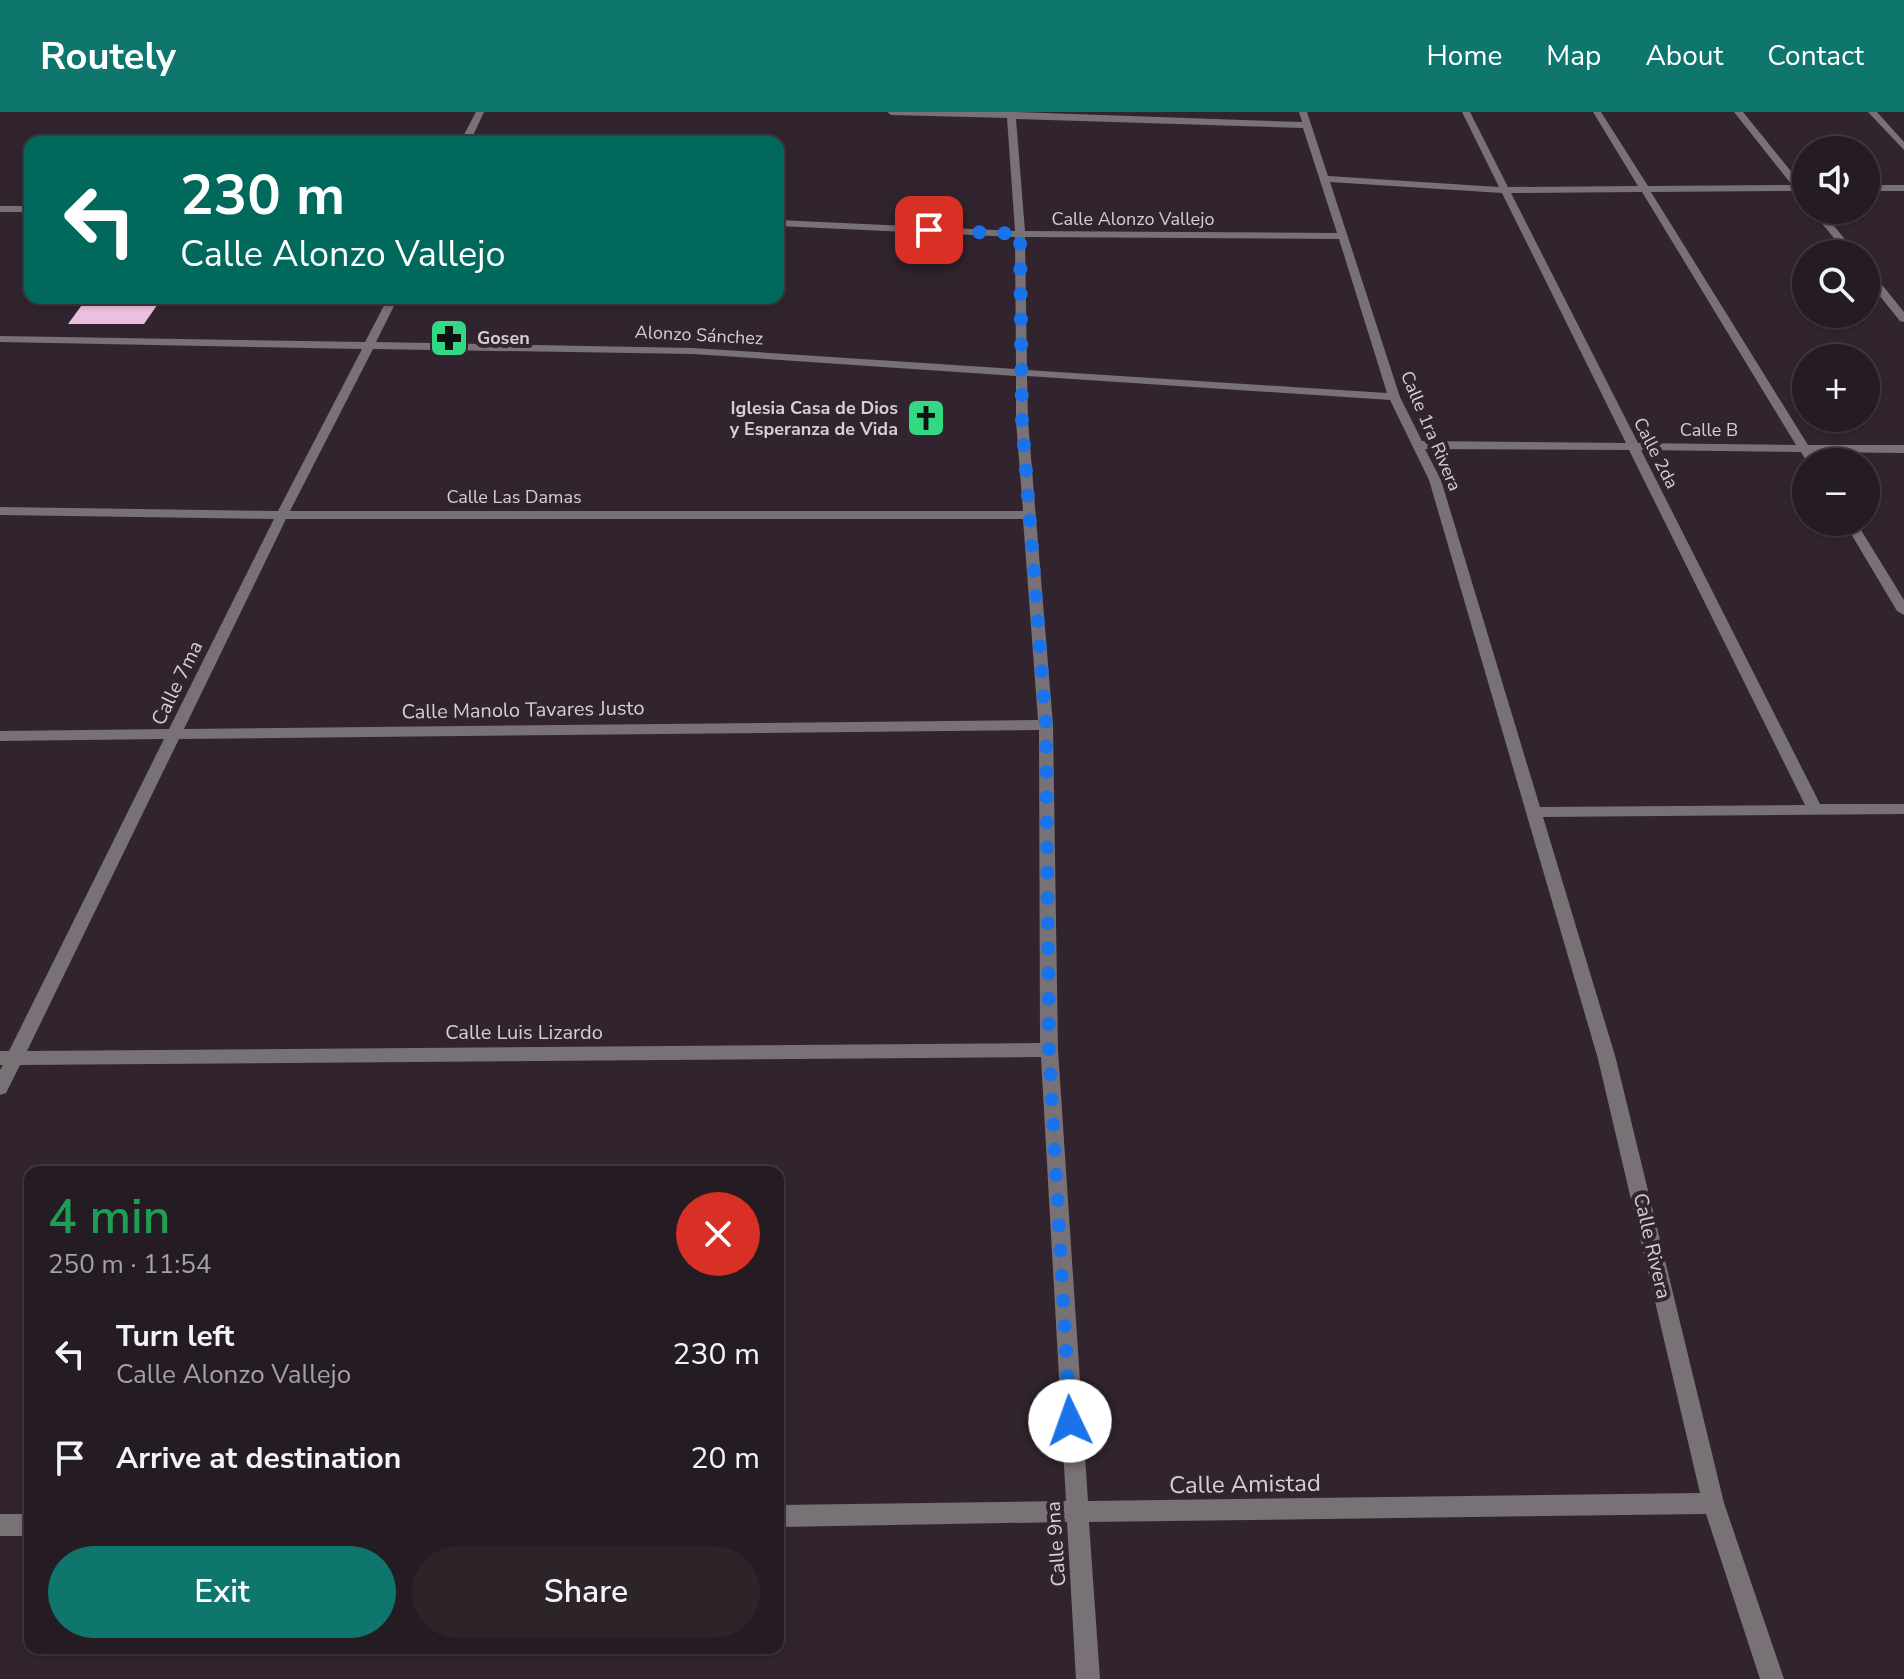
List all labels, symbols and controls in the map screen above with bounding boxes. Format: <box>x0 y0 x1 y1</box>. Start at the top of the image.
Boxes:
text: Routely <box>40 31 176 82</box>
text: Home <box>1427 37 1502 75</box>
text: Map <box>1546 37 1601 75</box>
text: About <box>1645 37 1723 75</box>
text: Contact <box>1767 37 1864 75</box>
map controls <box>1792 136 1880 536</box>
button: sound <box>1792 136 1880 224</box>
text: 230 m <box>180 157 345 234</box>
icon: left <box>48 168 152 272</box>
pin <box>895 196 963 264</box>
street label: Calle Alonzo Vallejo <box>1052 207 1214 231</box>
icon: arrive <box>907 208 951 252</box>
text: Calle Alonzo Vallejo <box>180 230 506 279</box>
button: search <box>1792 240 1880 328</box>
pharmacy icon: Gosen <box>428 317 470 359</box>
street label: Alonzo Sánchez <box>634 320 764 350</box>
place label: Gosen <box>477 326 530 350</box>
button: + <box>1792 344 1880 432</box>
street label: Calle 1ra Rivera <box>1395 367 1467 495</box>
place label: Iglesia Casa de Dios y Esperanza de Vida <box>729 396 898 441</box>
church icon: Iglesia Casa de Dios y Esperanza de Vida <box>905 397 947 439</box>
street label: Calle 2da <box>1628 413 1684 493</box>
street label: Calle B <box>1680 418 1738 442</box>
button: − <box>1792 448 1880 536</box>
street label: Calle Las Damas <box>446 485 582 509</box>
street label: Calle 7ma <box>145 636 209 730</box>
street label: Calle Manolo Tavares Justo <box>401 694 645 726</box>
street label: Calle Luis Lizardo <box>445 1019 603 1046</box>
text: 4 min <box>48 1184 170 1250</box>
street label: Calle Rivera <box>1627 1190 1677 1302</box>
button: close <box>676 1192 760 1276</box>
text: 250 m · 11:54 <box>48 1247 211 1282</box>
text: Turn left <box>116 1316 234 1357</box>
icon: left <box>48 1332 92 1376</box>
text: 230 m <box>673 1334 760 1375</box>
text: Calle Alonzo Vallejo <box>116 1357 351 1392</box>
position arrow <box>1028 1379 1112 1463</box>
icon: arrive <box>48 1436 92 1480</box>
text: Arrive at destination <box>116 1438 401 1479</box>
text: 20 m <box>691 1438 760 1479</box>
street label: Calle Amistad <box>1169 1467 1321 1501</box>
street label: Calle 9na <box>1040 1501 1072 1587</box>
button: Exit <box>48 1546 396 1638</box>
button: Share <box>412 1546 760 1638</box>

